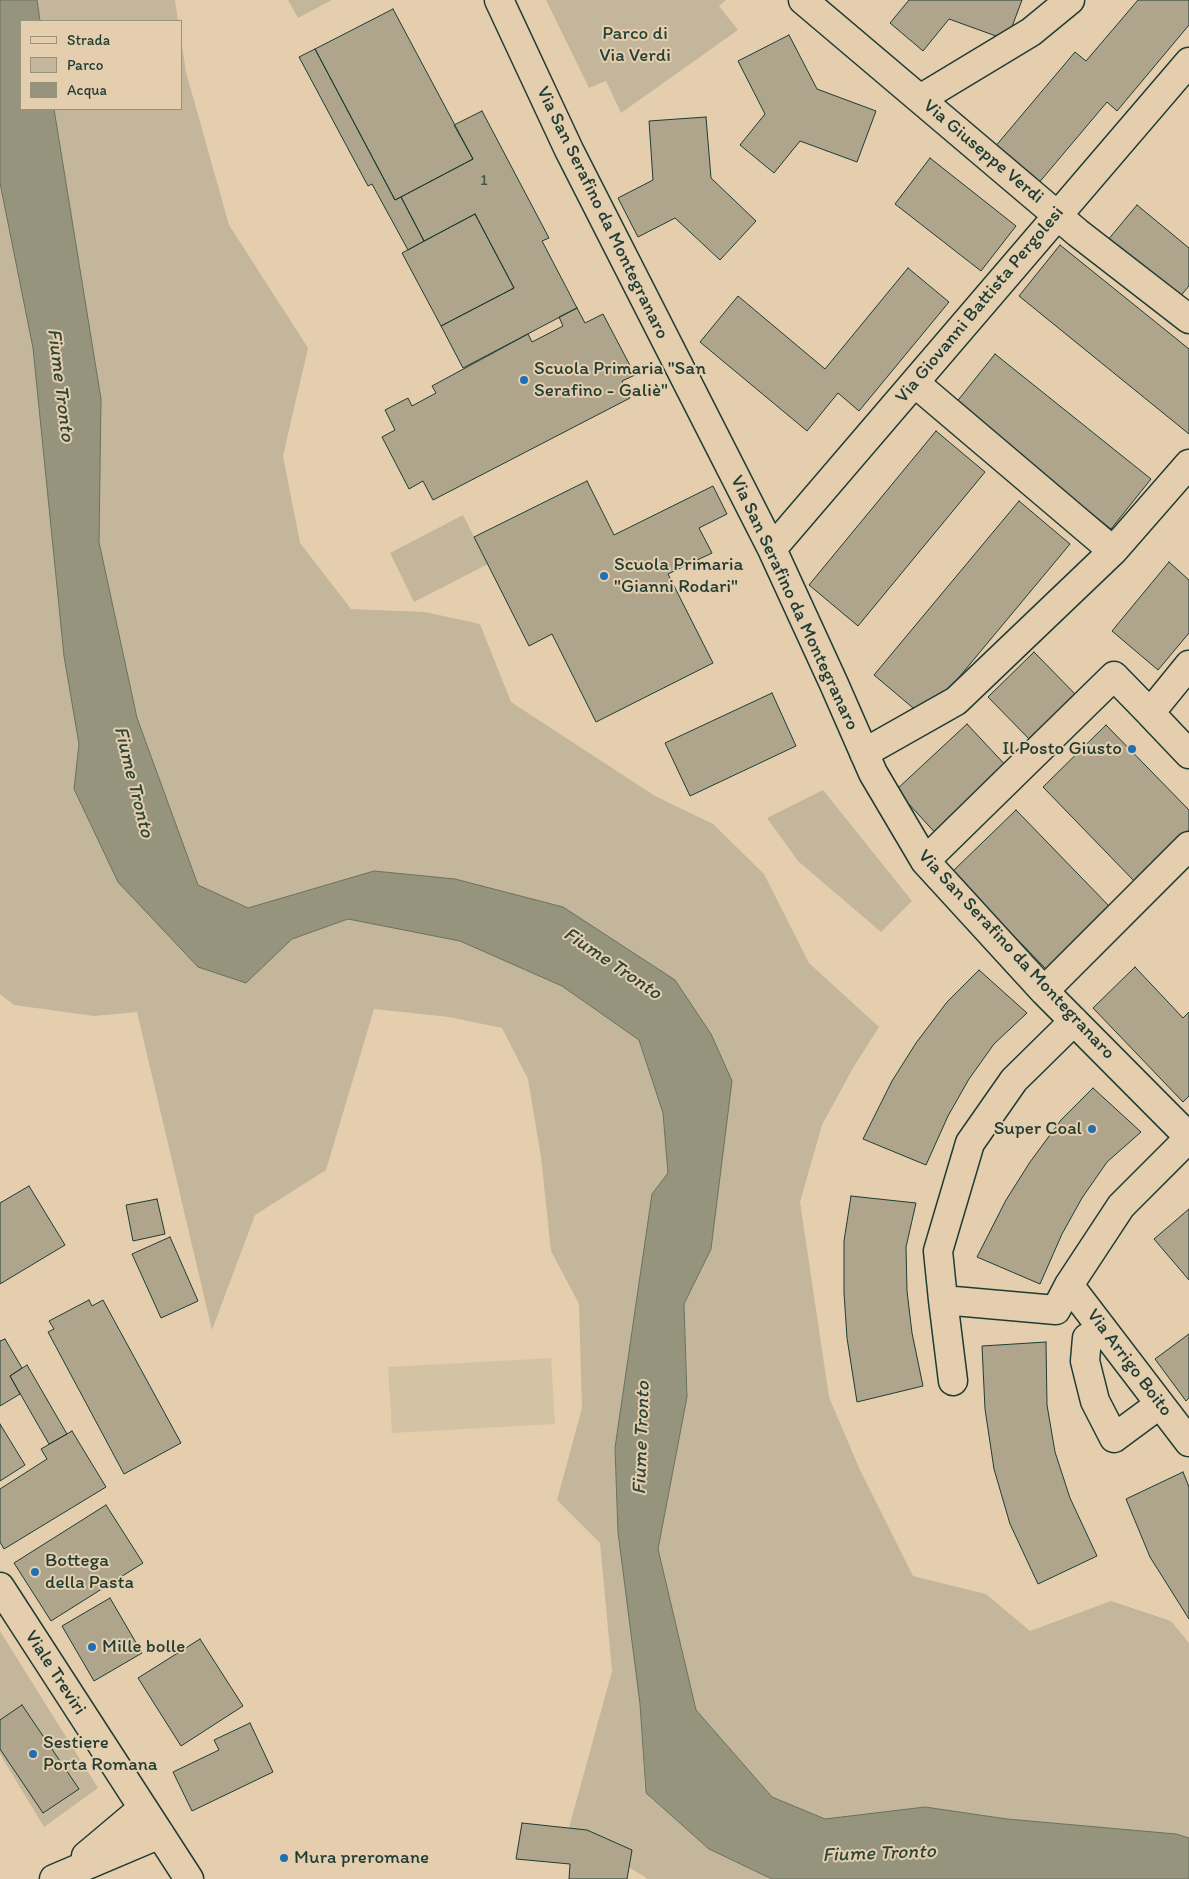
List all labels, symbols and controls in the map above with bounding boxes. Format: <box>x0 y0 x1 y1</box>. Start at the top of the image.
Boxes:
legend <box>20 20 182 110</box>
park label: Parco di Via Verdi <box>599 23 671 67</box>
text: Strada <box>67 31 110 49</box>
text: Parco <box>67 56 103 74</box>
text: Acqua <box>67 81 107 99</box>
street label: Via San Serafino da Montegranaro <box>531 83 673 343</box>
street label: Via Giuseppe Verdi <box>918 95 1048 209</box>
house number: 1 <box>480 171 488 191</box>
street label: Via Giovanni Battista Pergolesi <box>891 202 1069 408</box>
water label: Fiume Tronto <box>41 327 79 443</box>
place label: Scuola Primaria "San Serafino - Galiè" <box>534 358 706 402</box>
marker: Scuola Primaria "San Serafino - Galiè" <box>518 374 530 386</box>
street label: Via San Serafino da Montegranaro <box>725 472 863 734</box>
place label: Scuola Primaria "Gianni Rodari" <box>614 554 743 598</box>
marker: Scuola Primaria "Gianni Rodari" <box>598 570 610 582</box>
water label: Fiume Tronto <box>108 724 158 840</box>
place label: Il Posto Giusto <box>1002 738 1122 760</box>
marker: Il Posto Giusto <box>1126 743 1138 755</box>
street label: Via San Serafino da Montegranaro <box>913 845 1119 1065</box>
water label: Fiume Tronto <box>558 922 666 1006</box>
place label: Super Coal <box>994 1118 1082 1140</box>
marker: Super Coal <box>1086 1123 1098 1135</box>
street label: Via Arrigo Boito <box>1081 1305 1177 1421</box>
water label: Fiume Tronto <box>628 1381 656 1495</box>
place label: Bottega della Pasta <box>45 1550 134 1594</box>
marker: Bottega della Pasta <box>29 1566 41 1578</box>
street label: Viale Treviri <box>19 1626 91 1720</box>
place label: Mille bolle <box>102 1636 185 1658</box>
marker: Mille bolle <box>86 1641 98 1653</box>
place label: Sestiere Porta Romana <box>43 1732 158 1776</box>
marker: Sestiere Porta Romana <box>27 1748 39 1760</box>
water label: Fiume Tronto <box>822 1840 936 1868</box>
place label: Mura preromane <box>294 1847 429 1869</box>
marker: Mura preromane <box>278 1852 290 1864</box>

